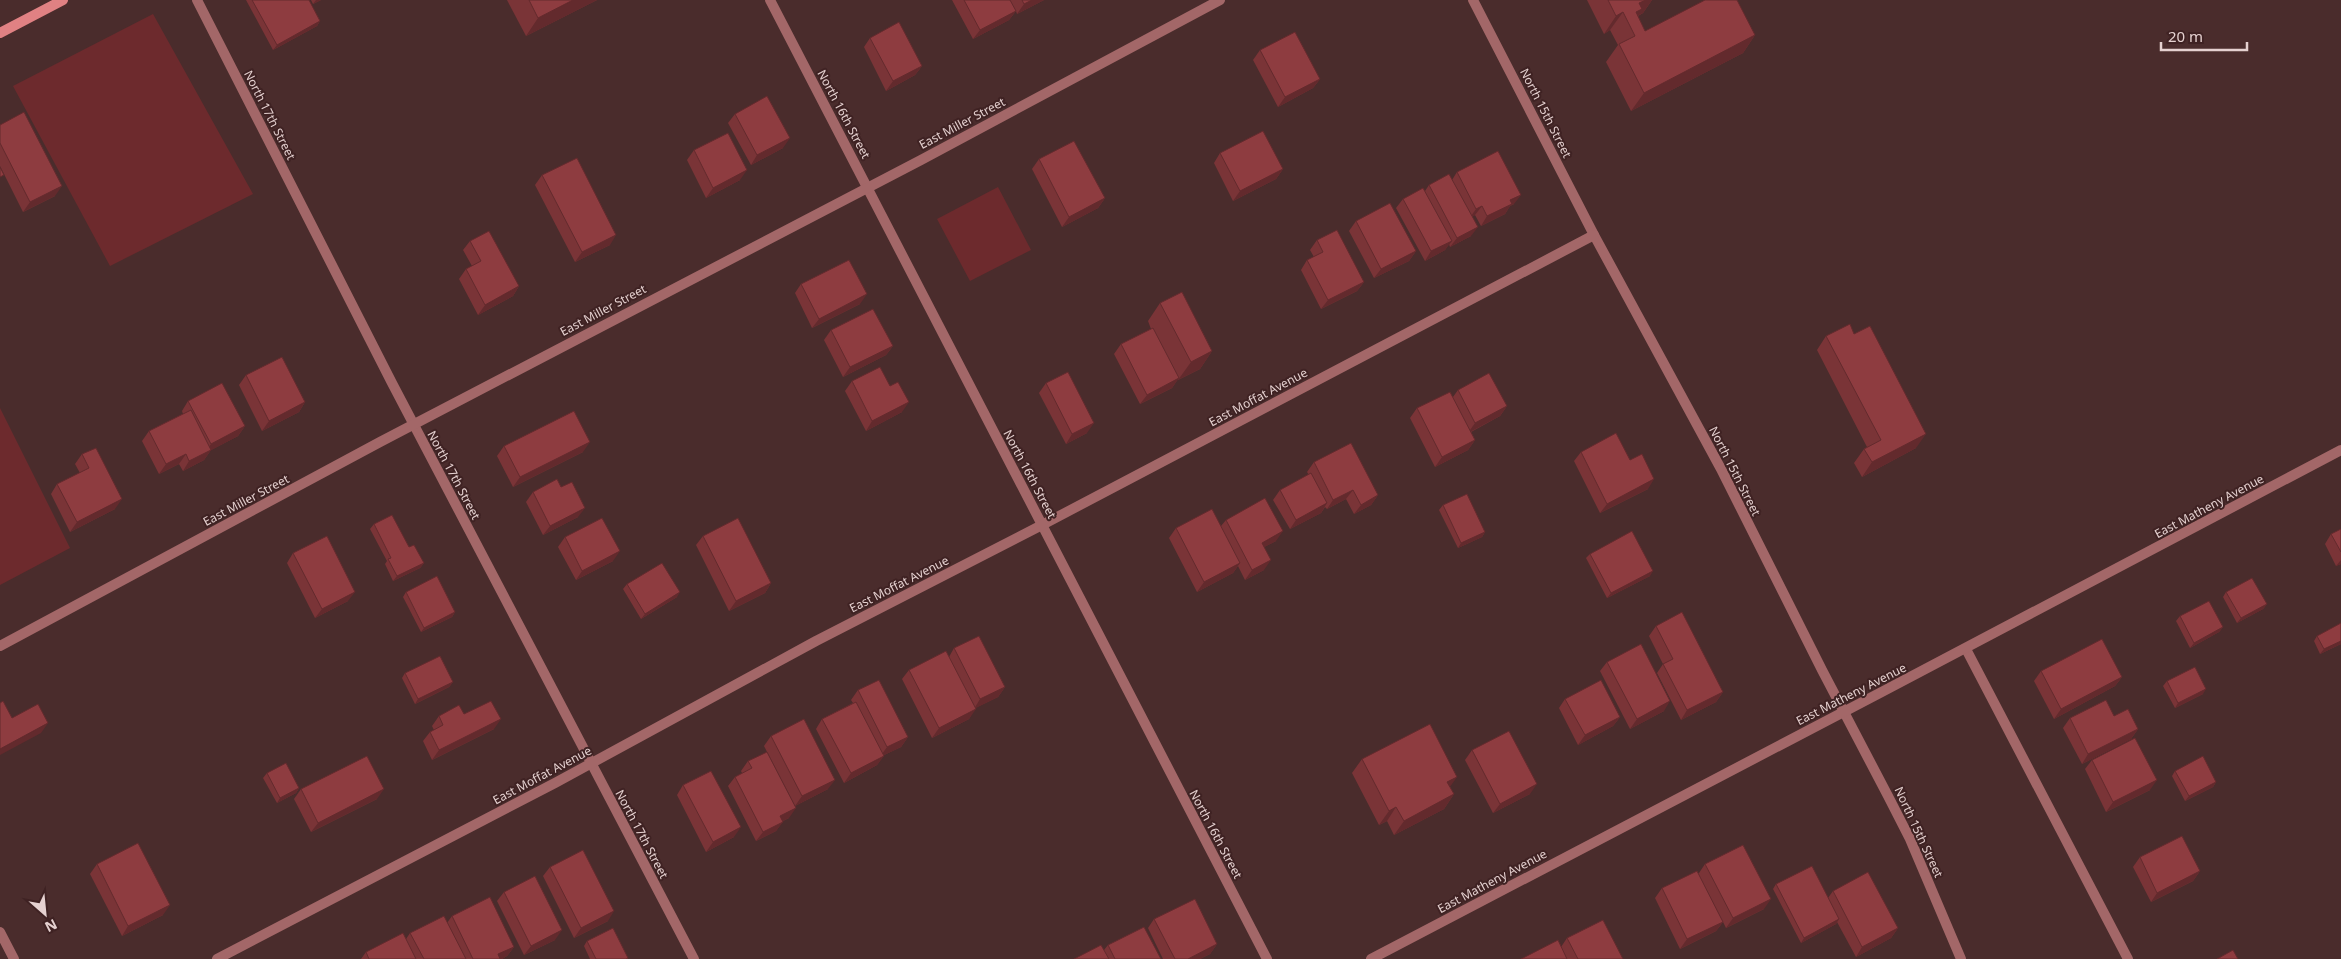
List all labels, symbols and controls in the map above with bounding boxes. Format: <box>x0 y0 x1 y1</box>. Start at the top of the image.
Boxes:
scale bar <box>2161 20 2247 52</box>
text: 20 m <box>2168 26 2203 46</box>
street label: North 15th Street <box>1516 65 1576 161</box>
street label: North 17th Street <box>240 67 300 163</box>
street label: North 16th Street <box>813 67 875 162</box>
street label: East Miller Street <box>916 93 1009 153</box>
street label: East Miller Street <box>557 280 650 340</box>
street label: East Moffat Avenue <box>1206 364 1310 430</box>
street label: North 15th Street <box>1705 423 1765 519</box>
street label: North 16th Street <box>999 427 1061 522</box>
street label: North 17th Street <box>423 428 485 523</box>
street label: East Miller Street <box>200 470 293 530</box>
street label: East Matheny Avenue <box>2151 470 2267 542</box>
street label: East Moffat Avenue <box>846 552 952 616</box>
street label: East Matheny Avenue <box>1793 659 1909 729</box>
street label: East Moffat Avenue <box>490 742 594 808</box>
street label: North 15th Street <box>1891 784 1948 881</box>
street label: North 17th Street <box>611 787 673 882</box>
street label: North 16th Street <box>1185 787 1247 882</box>
street label: East Matheny Avenue <box>1434 845 1550 917</box>
north arrow <box>20 889 70 939</box>
text: N <box>42 915 61 937</box>

